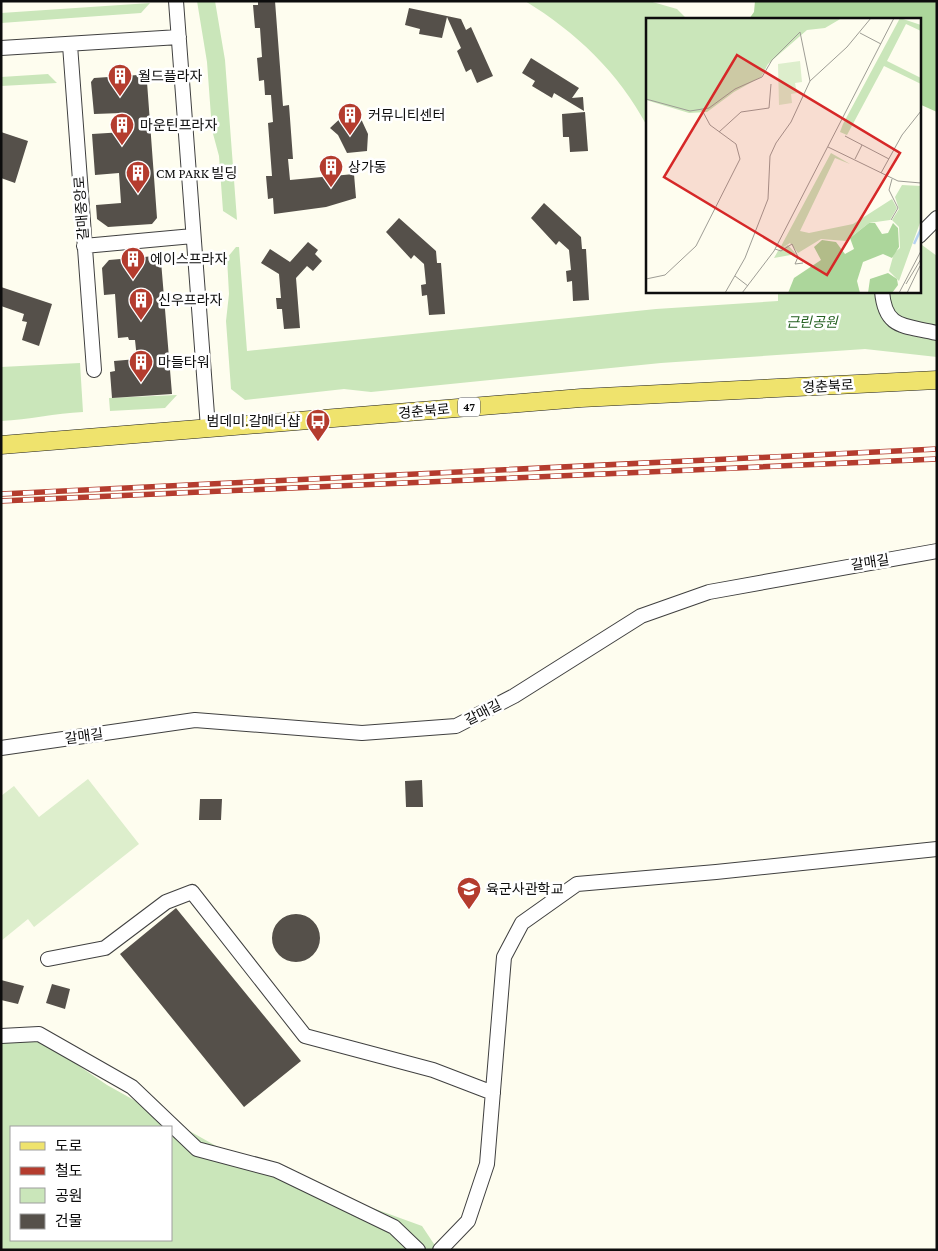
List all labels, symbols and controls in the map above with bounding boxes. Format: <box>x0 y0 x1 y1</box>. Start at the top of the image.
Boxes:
inset map <box>646 18 920 292</box>
building icon: 월드플라자 <box>107 63 133 97</box>
place label: 월드플라자 <box>138 68 203 84</box>
building icon: 커뮤니티센터 <box>337 102 363 136</box>
place label: 커뮤니티센터 <box>368 107 445 123</box>
building icon: 마운틴프라자 <box>109 112 135 146</box>
place label: 마운틴프라자 <box>140 117 217 133</box>
building icon: 상가동 <box>318 154 344 188</box>
place label: 상가동 <box>348 159 387 175</box>
building icon: CM PARK 빌딩 <box>125 160 151 194</box>
place label: CM PARK 빌딩 <box>156 165 237 181</box>
street label: 갈매중앙로 <box>71 175 91 241</box>
building icon: 에이스프라자 <box>120 246 146 280</box>
place label: 에이스프라자 <box>150 251 227 267</box>
building icon: 신우프라자 <box>128 287 154 321</box>
place label: 신우프라자 <box>158 292 223 308</box>
park label: 근린공원 <box>786 314 839 330</box>
building icon: 마들타워 <box>128 349 154 383</box>
place label: 마들타워 <box>158 354 210 370</box>
street label: 경춘북로 <box>802 377 854 395</box>
road number: 47 <box>458 398 480 417</box>
street label: 경춘북로 <box>398 401 450 421</box>
bus stop icon: 범데미.갈매더샵 <box>305 408 331 442</box>
place label: 범데미.갈매더샵 <box>207 413 300 429</box>
street label: 갈매길 <box>850 551 890 573</box>
street label: 갈매길 <box>462 696 504 728</box>
street label: 갈매길 <box>64 725 104 747</box>
school or university icon: 육군사관학교 <box>456 876 482 910</box>
place label: 육군사관학교 <box>486 881 563 897</box>
legend <box>10 1126 172 1241</box>
text: 도로 <box>55 1138 83 1154</box>
text: 철도 <box>55 1163 83 1179</box>
text: 공원 <box>55 1188 83 1204</box>
text: 건물 <box>55 1213 83 1229</box>

